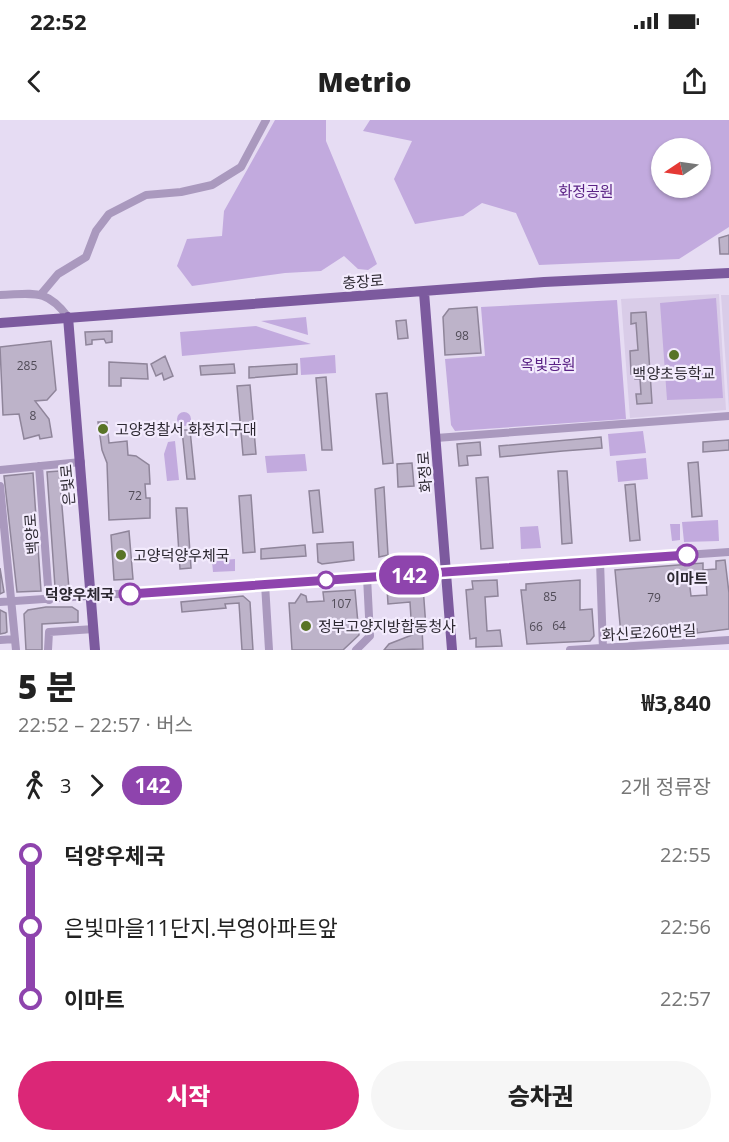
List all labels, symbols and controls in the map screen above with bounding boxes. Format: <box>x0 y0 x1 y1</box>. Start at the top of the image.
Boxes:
text: 22:52 <box>30 6 87 36</box>
text: Metrio <box>318 63 411 100</box>
icon: back <box>18 65 51 98</box>
icon: share <box>678 65 711 98</box>
north arrow <box>651 138 711 198</box>
map controls <box>651 138 711 198</box>
park label: 화정공원 <box>558 181 614 201</box>
street label: 충장로 <box>342 270 384 292</box>
house number: 98 <box>455 327 469 344</box>
marker: 백양초등학교 <box>667 348 681 362</box>
park label: 옥빛공원 <box>520 354 576 374</box>
house number: 285 <box>17 357 37 374</box>
place label: 백양초등학교 <box>633 363 715 383</box>
house number: 8 <box>30 407 37 424</box>
place label: 고양경찰서 화정지구대 <box>115 419 257 439</box>
marker: 고양경찰서 화정지구대 <box>96 422 110 436</box>
street label: 화정로 <box>413 451 435 493</box>
street label: 은빛로 <box>55 464 79 506</box>
house number: 72 <box>128 487 142 504</box>
street label: 백양로 <box>20 513 42 555</box>
marker: 이마트 <box>676 544 698 566</box>
place label: 고양덕양우체국 <box>133 545 230 565</box>
marker: 고양덕양우체국 <box>114 548 128 562</box>
line badge: 142 <box>374 556 444 594</box>
text: 142 <box>391 561 427 589</box>
place label: 이마트 <box>666 568 708 588</box>
unlabelled marker <box>317 571 335 589</box>
marker: 덕양우체국 <box>119 583 141 605</box>
place label: 덕양우체국 <box>45 584 114 604</box>
house number: 85 <box>543 588 557 605</box>
house number: 79 <box>647 589 661 606</box>
house number: 107 <box>331 595 351 612</box>
place label: 정부고양지방합동청사 <box>318 616 456 636</box>
house number: 64 <box>552 617 566 634</box>
house number: 66 <box>529 618 543 635</box>
marker: 정부고양지방합동청사 <box>299 619 313 633</box>
street label: 화신로260번길 <box>601 620 697 644</box>
text: 5 분 <box>18 664 76 709</box>
text: ₩3,840 <box>641 687 711 717</box>
text: 22:52 – 22:57 · 버스 <box>18 711 193 738</box>
icon: walk <box>18 769 51 802</box>
icon: forward <box>80 769 113 802</box>
text: 142 <box>134 771 170 799</box>
text: 3 <box>60 772 71 799</box>
text: 2개 정류장 <box>621 773 711 800</box>
text: 덕양우체국 <box>64 840 165 870</box>
text: 22:55 <box>660 841 711 868</box>
text: 은빛마을11단지.부영아파트앞 <box>64 912 338 942</box>
text: 22:56 <box>660 913 711 940</box>
text: 이마트 <box>64 984 125 1014</box>
text: 22:57 <box>660 985 711 1012</box>
button: 시작 <box>18 1061 359 1130</box>
button: 승차권 <box>371 1061 711 1130</box>

